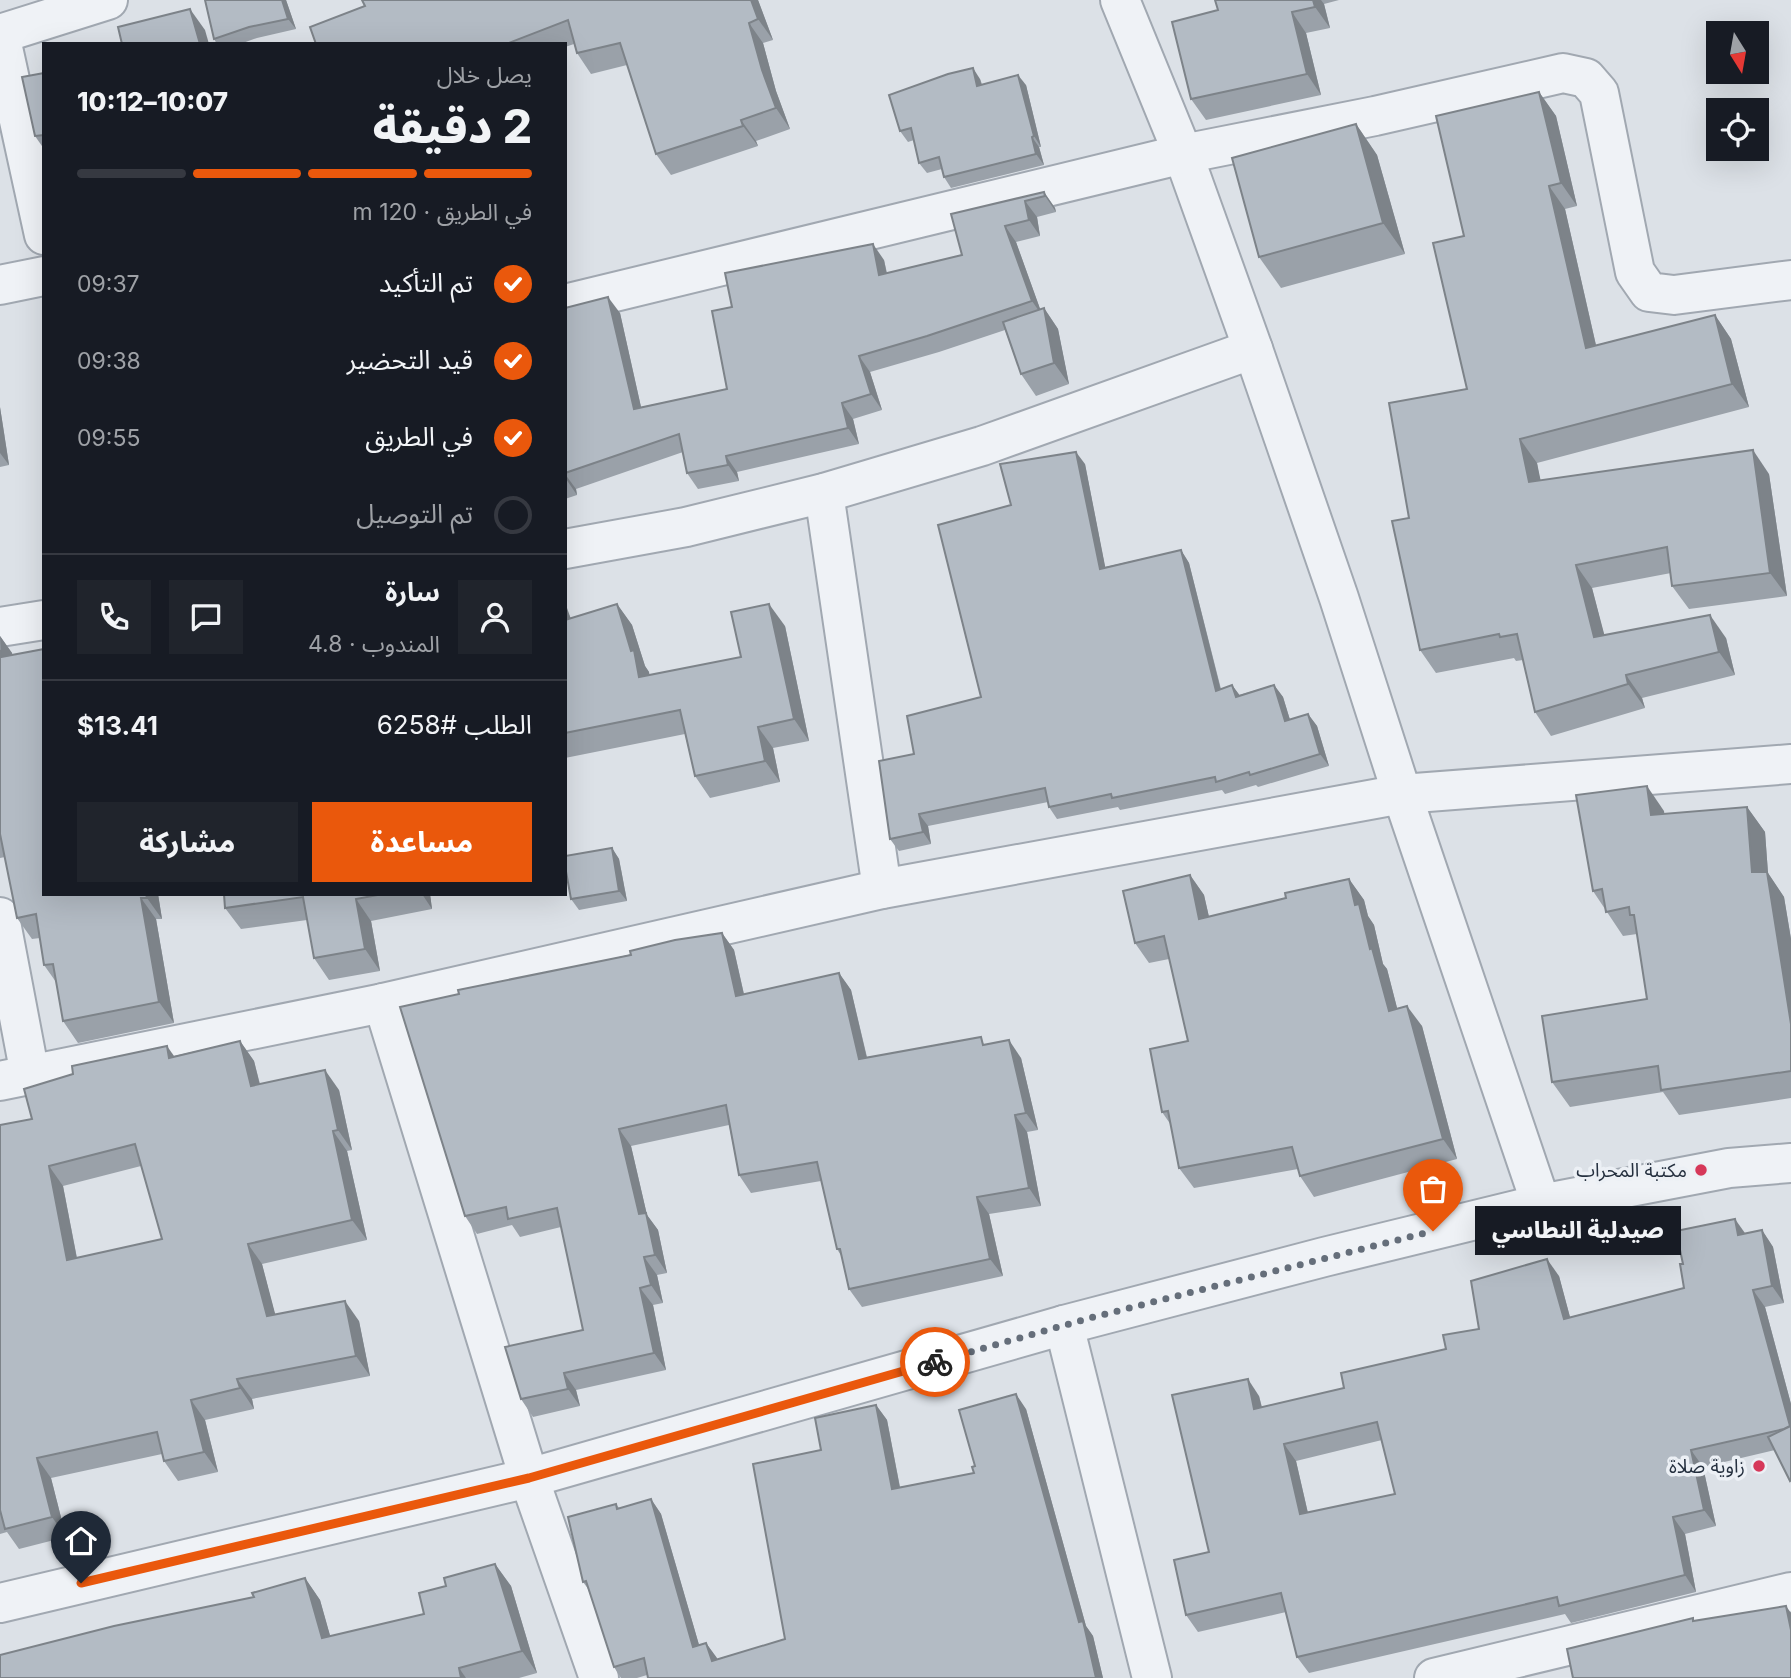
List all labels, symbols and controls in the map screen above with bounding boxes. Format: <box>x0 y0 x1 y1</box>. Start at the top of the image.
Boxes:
north arrow <box>1706 21 1769 84</box>
map controls <box>1706 21 1769 161</box>
text: يصل خلال <box>437 61 532 89</box>
text: 10:07–10:12 <box>77 86 228 117</box>
text: 2 دقيقة <box>372 98 532 154</box>
button: locate <box>1706 98 1769 161</box>
text: في الطريق · 120 m <box>353 198 532 226</box>
icon: check <box>494 265 532 303</box>
text: تم التأكيد <box>379 267 473 298</box>
text: 09:37 <box>77 270 140 298</box>
icon: check <box>494 342 532 380</box>
text: قيد التحضير <box>347 344 473 375</box>
text: 09:38 <box>77 347 141 375</box>
icon: check <box>494 419 532 457</box>
text: في الطريق <box>365 421 473 452</box>
text: 09:55 <box>77 424 140 452</box>
text: تم التوصيل <box>356 498 473 529</box>
text: سارة <box>385 576 440 607</box>
button: phone <box>77 580 151 654</box>
button: chat <box>169 580 243 654</box>
button: person <box>458 580 532 654</box>
text: المندوب · 4.8 <box>308 630 440 658</box>
text: الطلب #6258 <box>377 709 532 740</box>
text: $13.41 <box>77 710 158 741</box>
button: مشاركة <box>77 802 298 882</box>
button: مساعدة <box>312 802 532 882</box>
pin <box>1403 1159 1463 1231</box>
place label: مكتبة المحراب <box>1576 1159 1687 1182</box>
marker: مكتبة المحراب <box>1693 1162 1709 1178</box>
icon: bag <box>1414 1170 1452 1208</box>
callout: صيدلية النطاسي <box>1475 1206 1682 1256</box>
text: صيدلية النطاسي <box>1492 1216 1664 1244</box>
courier <box>900 1327 970 1397</box>
icon: bike <box>916 1343 954 1381</box>
place label: زاوية صلاة <box>1669 1455 1745 1478</box>
marker: زاوية صلاة <box>1751 1458 1767 1474</box>
pin <box>51 1511 111 1583</box>
icon: home <box>62 1522 100 1560</box>

